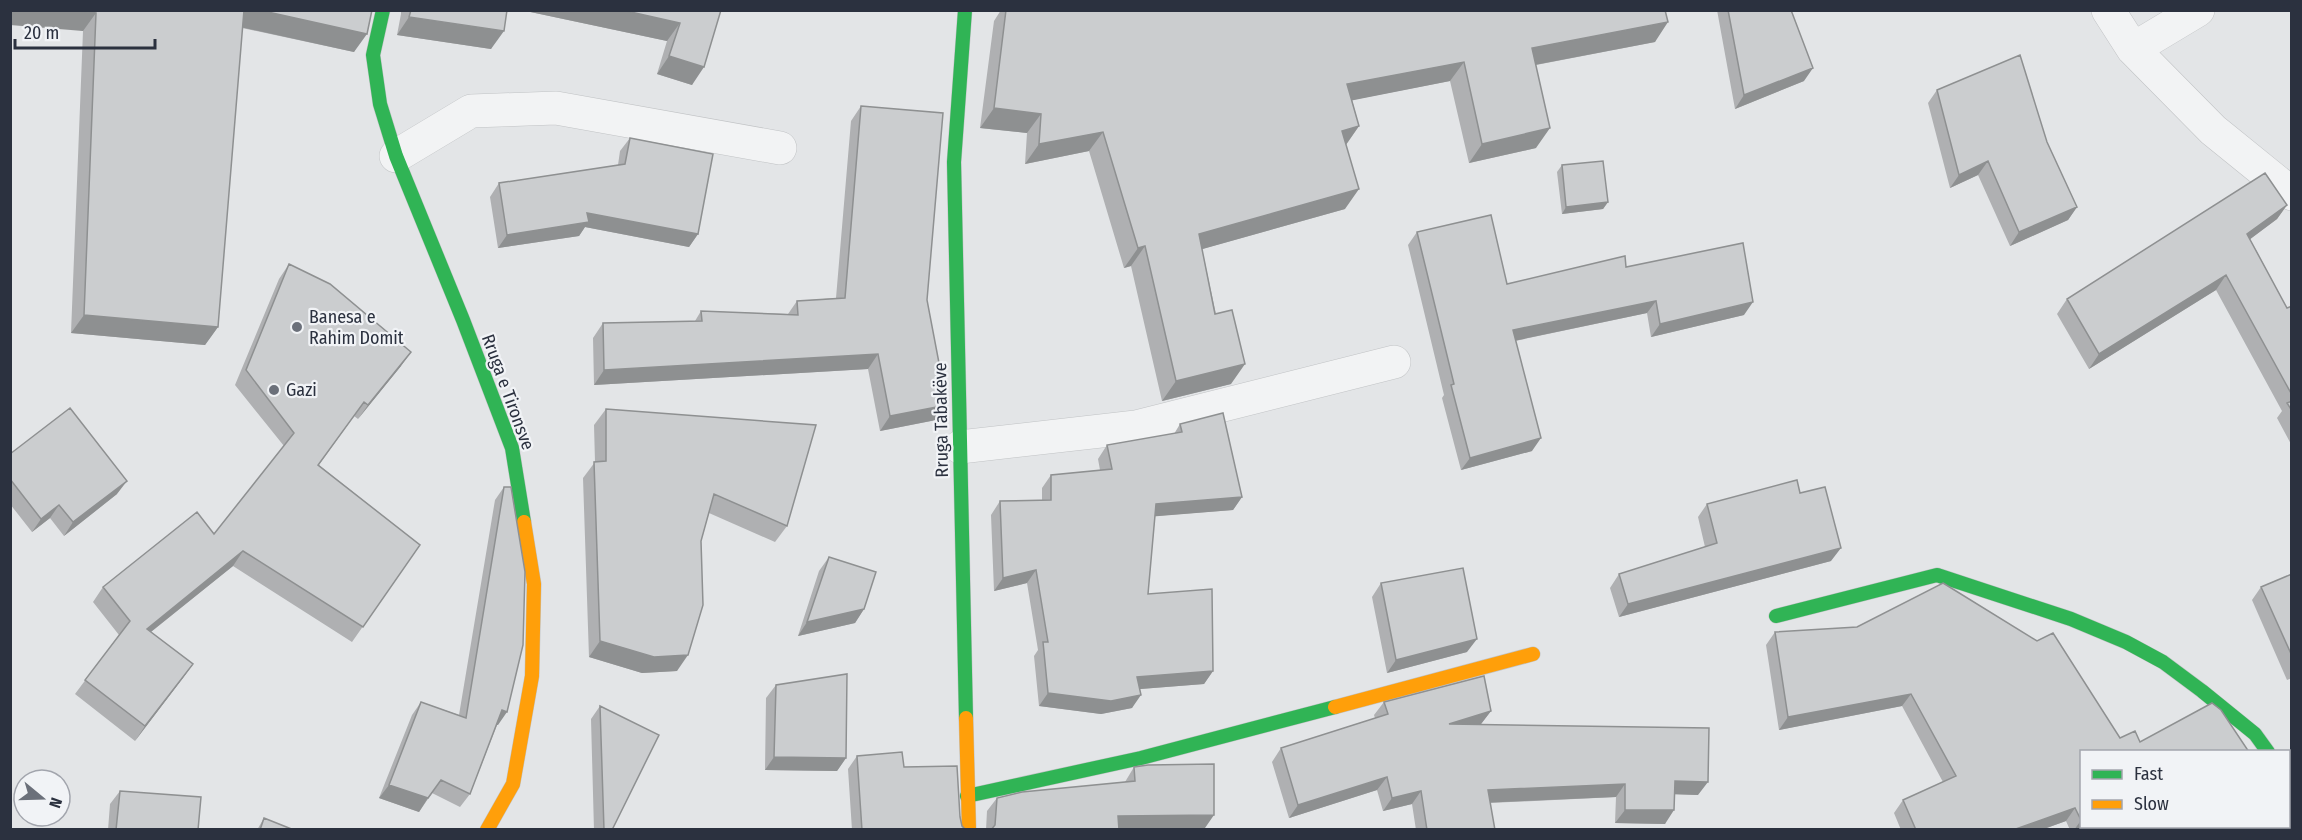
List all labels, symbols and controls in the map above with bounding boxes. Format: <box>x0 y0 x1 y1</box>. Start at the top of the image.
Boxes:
scale bar <box>15 12 154 50</box>
text: 20 m <box>24 22 59 44</box>
place label: Banesa e Rahim Domit <box>309 306 404 349</box>
marker: Banesa e Rahim Domit <box>290 320 304 334</box>
street label: Rruga e Tironsve <box>477 331 539 453</box>
street label: Rruga Tabakëve <box>929 362 953 478</box>
place label: Gazi <box>286 379 317 401</box>
marker: Gazi <box>267 383 281 397</box>
legend <box>2080 750 2290 828</box>
text: Fast <box>2134 763 2163 785</box>
north arrow <box>12 768 72 828</box>
text: Slow <box>2134 793 2169 815</box>
text: N <box>45 795 66 810</box>

